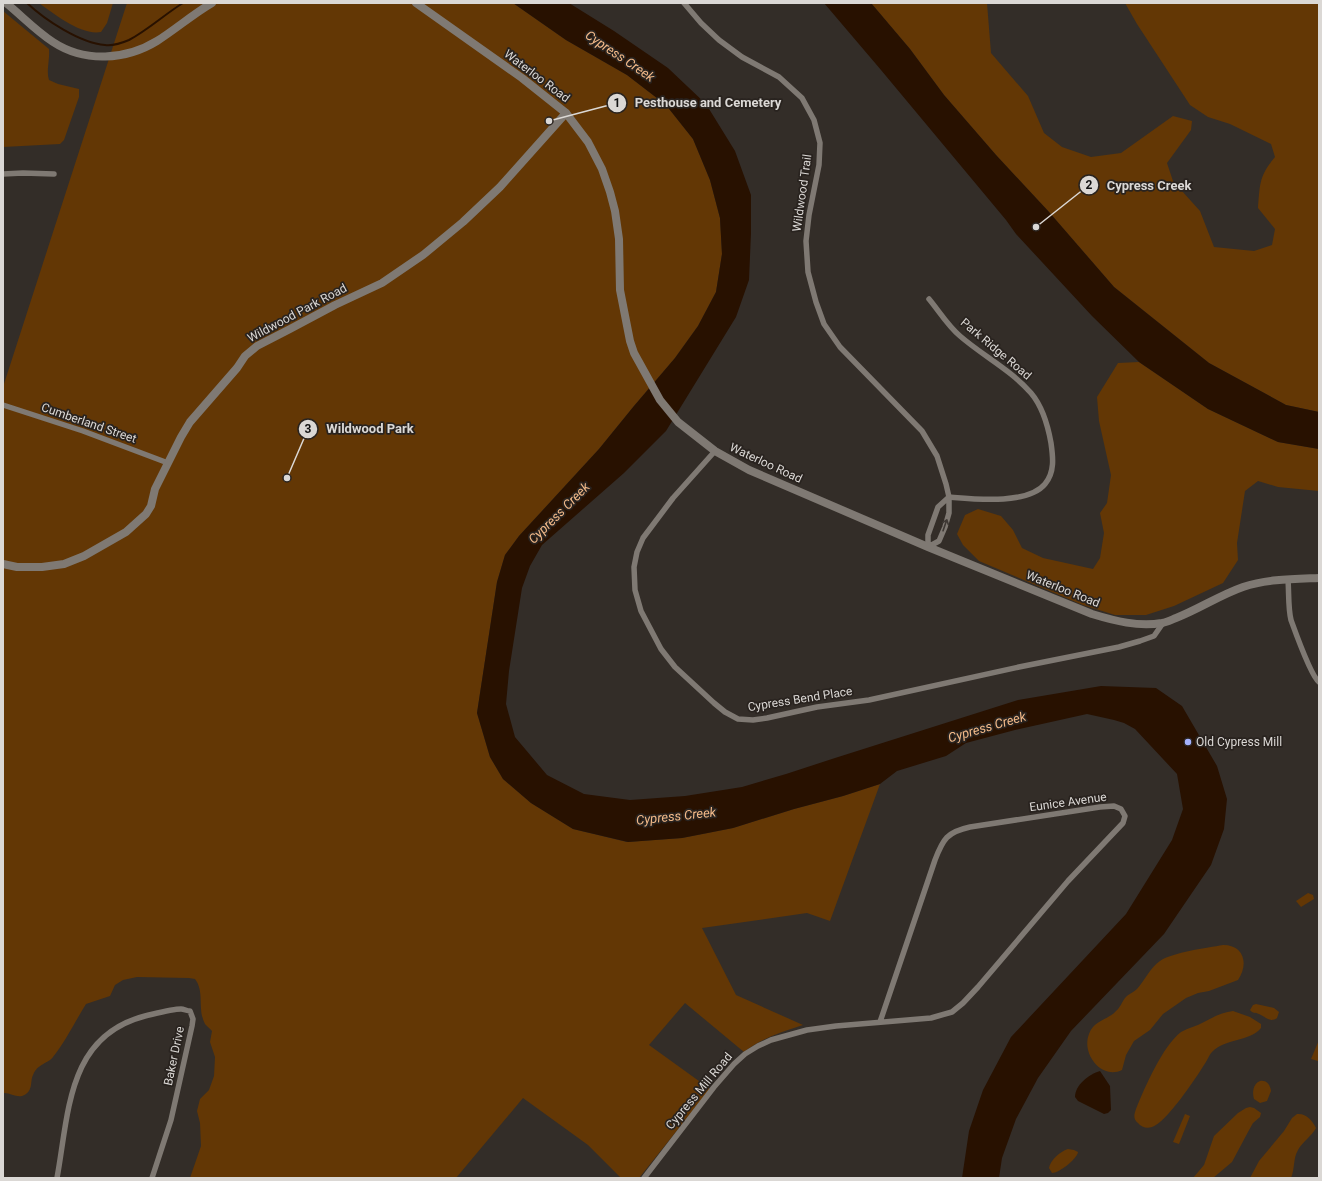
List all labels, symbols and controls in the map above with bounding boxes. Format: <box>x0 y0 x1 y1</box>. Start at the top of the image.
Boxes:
water label: Cypress Creek <box>582 27 658 85</box>
street label: Waterloo Road <box>501 47 573 105</box>
callout: Pesthouse and Cemetery <box>607 90 790 115</box>
text: Pesthouse and Cemetery <box>635 95 782 110</box>
text: 1 <box>614 96 620 110</box>
street label: Wildwood Trail <box>790 153 814 233</box>
callout: Cypress Creek <box>1079 173 1200 198</box>
text: 2 <box>1086 178 1093 192</box>
text: Cypress Creek <box>1107 178 1192 193</box>
street label: Wildwood Park Road <box>245 281 349 345</box>
street label: Park Ridge Road <box>958 315 1034 383</box>
street label: Cumberland Street <box>40 400 138 446</box>
callout: Wildwood Park <box>298 416 421 441</box>
text: Wildwood Park <box>326 421 415 436</box>
text: 3 <box>305 422 312 436</box>
street label: Waterloo Road <box>727 440 805 486</box>
water label: Cypress Creek <box>525 479 593 547</box>
one-way arrow <box>942 520 950 532</box>
street label: Waterloo Road <box>1024 568 1102 610</box>
street label: Cypress Bend Place <box>747 684 853 714</box>
water label: Cypress Creek <box>946 709 1028 745</box>
place label: Old Cypress Mill <box>1196 735 1282 749</box>
marker: Old Cypress Mill <box>1183 737 1193 747</box>
street label: Eunice Avenue <box>1029 790 1107 814</box>
water label: Cypress Creek <box>635 804 717 828</box>
street label: Baker Drive <box>161 1025 187 1087</box>
street label: Cypress Mill Road <box>663 1050 735 1132</box>

